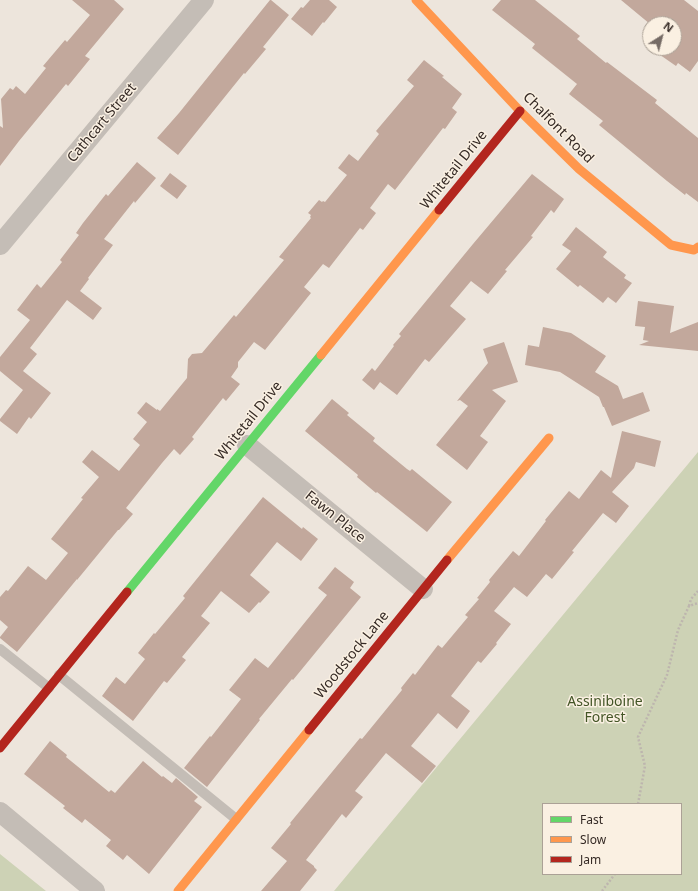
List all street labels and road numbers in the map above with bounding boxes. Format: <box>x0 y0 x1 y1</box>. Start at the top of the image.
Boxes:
street label: Cathcart Street <box>64 80 140 166</box>
street label: Chalfont Road <box>519 89 597 167</box>
street label: Whitetail Drive <box>417 127 491 213</box>
street label: Whitetail Drive <box>212 378 286 464</box>
street label: Fawn Place <box>301 488 369 546</box>
street label: Woodstock Lane <box>311 608 393 702</box>

